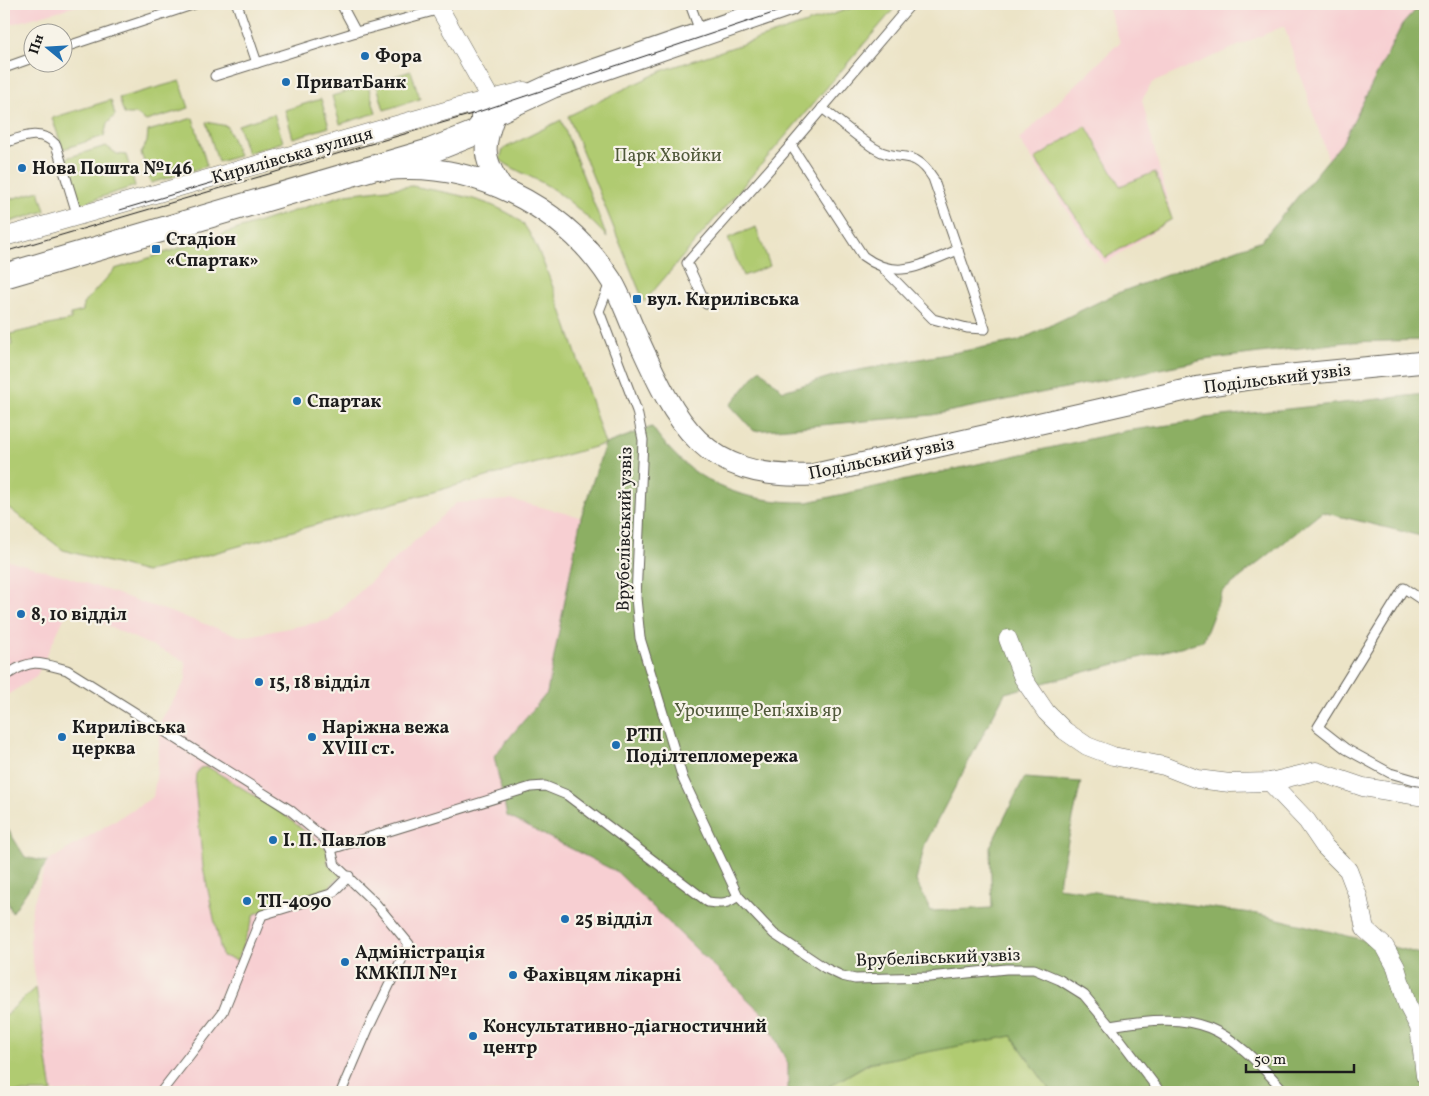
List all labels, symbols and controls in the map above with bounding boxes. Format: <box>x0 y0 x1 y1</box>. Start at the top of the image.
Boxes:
north arrow <box>22 22 72 72</box>
text: Пн <box>25 32 49 57</box>
place label: Фора <box>375 45 422 70</box>
marker: Фора <box>359 50 371 62</box>
place label: ПриватБанк <box>296 71 407 96</box>
marker: ПриватБанк <box>280 76 292 88</box>
street label: Кирилівська вулиця <box>209 121 376 191</box>
park label: Парк Хвойки <box>614 144 722 169</box>
place label: Нова Пошта №146 <box>32 157 192 182</box>
marker: Нова Пошта №146 <box>16 162 28 174</box>
place label: Стадіон «Спартак» <box>166 228 259 274</box>
marker: Стадіон «Спартак» <box>150 243 162 255</box>
place label: вул. Кирилівська <box>647 288 799 313</box>
marker: вул. Кирилівська <box>631 293 643 305</box>
street label: Подільський узвіз <box>1202 358 1353 401</box>
place label: Спартак <box>307 390 382 415</box>
marker: Спартак <box>291 395 303 407</box>
street label: Подільський узвіз <box>806 432 957 487</box>
street label: Врубелівський узвіз <box>612 446 639 612</box>
place label: 8, 10 відділ <box>31 603 127 628</box>
marker: 8, 10 відділ <box>15 608 27 620</box>
place label: 15, 18 відділ <box>269 671 370 696</box>
marker: 15, 18 відділ <box>253 676 265 688</box>
park label: Урочище Реп'яхів яр <box>674 699 842 724</box>
place label: Кирилівська церква <box>72 716 186 762</box>
place label: Наріжна вежа XVIII ст. <box>322 716 449 762</box>
place label: РТП Поділтепломережа <box>626 724 798 770</box>
marker: Кирилівська церква <box>56 731 68 743</box>
marker: Наріжна вежа XVIII ст. <box>306 731 318 743</box>
marker: РТП Поділтепломережа <box>610 739 622 751</box>
place label: І. П. Павлов <box>283 829 386 854</box>
marker: І. П. Павлов <box>267 834 279 846</box>
place label: ТП-4090 <box>257 890 331 915</box>
marker: ТП-4090 <box>241 895 253 907</box>
place label: 25 відділ <box>575 908 652 933</box>
marker: 25 відділ <box>559 913 571 925</box>
place label: Адміністрація КМКПЛ №1 <box>355 941 485 987</box>
street label: Врубелівський узвіз <box>855 943 1021 974</box>
marker: Адміністрація КМКПЛ №1 <box>339 956 351 968</box>
place label: Фахівцям лікарні <box>523 964 681 989</box>
marker: Фахівцям лікарні <box>507 969 519 981</box>
place label: Консультативно-діагностичний центр <box>483 1015 767 1061</box>
marker: Консультативно-діагностичний центр <box>467 1030 479 1042</box>
scale bar <box>1246 1041 1354 1073</box>
text: 50 m <box>1254 1050 1286 1071</box>

